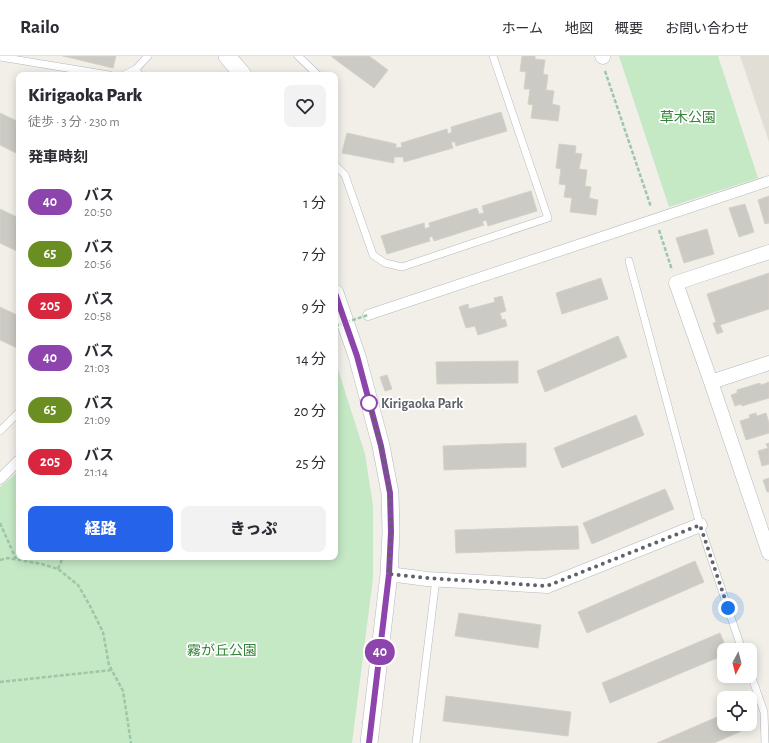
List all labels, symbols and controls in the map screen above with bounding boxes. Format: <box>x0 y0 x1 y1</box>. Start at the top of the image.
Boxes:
text: Railo <box>20 18 59 37</box>
text: ホーム <box>501 22 543 36</box>
text: 地図 <box>565 22 593 36</box>
text: 概要 <box>615 22 643 36</box>
text: お問い合わせ <box>665 22 749 36</box>
button: heart <box>284 85 326 127</box>
text: Kirigaoka Park <box>28 86 142 105</box>
park label: 草木公園 <box>660 110 716 125</box>
text: 徒歩 · 3 分 · 230 m <box>28 116 120 129</box>
text: 発車時刻 <box>28 150 88 165</box>
text: バス <box>84 188 114 203</box>
text: 40 <box>43 195 57 209</box>
text: 1 分 <box>303 196 326 211</box>
text: 20:50 <box>84 206 112 219</box>
text: バス <box>84 240 114 255</box>
text: 65 <box>44 247 56 261</box>
text: 7 分 <box>302 248 326 263</box>
text: 20:56 <box>84 258 111 271</box>
text: バス <box>84 292 114 307</box>
text: 205 <box>40 299 60 313</box>
text: 9 分 <box>301 300 326 315</box>
text: 20:58 <box>84 310 111 323</box>
text: バス <box>84 344 114 359</box>
text: 40 <box>43 351 57 365</box>
text: 14 分 <box>296 352 326 367</box>
text: 21:03 <box>84 362 110 375</box>
marker: Kirigaoka Park <box>360 394 378 412</box>
text: バス <box>84 396 114 411</box>
place label: Kirigaoka Park <box>381 397 463 411</box>
text: 65 <box>44 403 56 417</box>
text: 20 分 <box>294 404 326 419</box>
text: 21:09 <box>84 414 110 427</box>
text: バス <box>84 448 114 463</box>
text: 205 <box>40 455 60 469</box>
text: 25 分 <box>295 456 326 471</box>
text: 21:14 <box>84 466 108 479</box>
button: 経路 <box>28 506 173 552</box>
button: きっぷ <box>181 506 326 552</box>
your location <box>718 598 738 618</box>
line badge: 40 <box>362 639 398 665</box>
park label: 霧が丘公園 <box>187 643 257 658</box>
north arrow <box>717 643 757 683</box>
map controls <box>717 643 757 731</box>
text: 40 <box>373 645 387 659</box>
button: locate <box>717 691 757 731</box>

